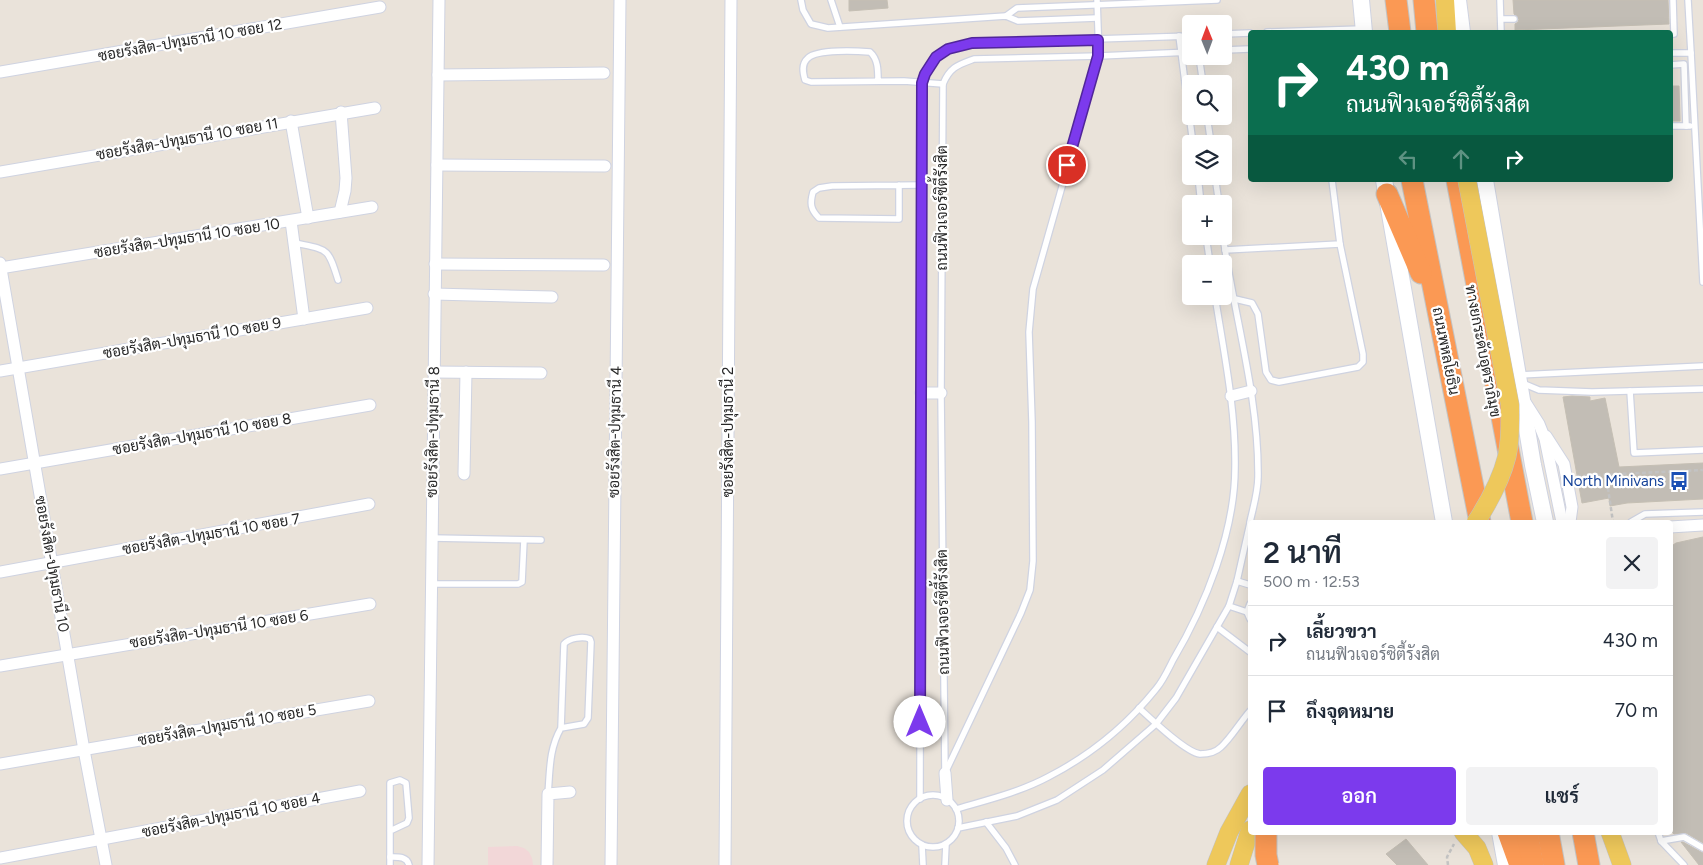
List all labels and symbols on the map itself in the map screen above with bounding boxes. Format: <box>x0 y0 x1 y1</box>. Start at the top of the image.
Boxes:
street label: ซอยรังสิต-ปทุมธานี 10 ซอย 12 <box>96 14 284 67</box>
north arrow <box>1182 15 1232 65</box>
street label: ซอยรังสิต-ปทุมธานี 10 ซอย 11 <box>94 113 280 166</box>
pin <box>1046 144 1088 186</box>
street label: ถนนฟิวเจอร์ซิตี้รังสิต <box>927 145 951 271</box>
street label: ซอยรังสิต-ปทุมธานี 10 ซอย 10 <box>93 213 282 264</box>
street label: ทางยกระดับอุตราภิมุข <box>1459 283 1505 419</box>
street label: ถนนพหลโยธิน <box>1429 305 1464 396</box>
street label: ซอยรังสิต-ปทุมธานี 10 ซอย 9 <box>101 312 283 365</box>
street label: ซอยรังสิต-ปทุมธานี 8 <box>422 366 445 498</box>
street label: ซอยรังสิต-ปทุมธานี 4 <box>604 366 627 498</box>
street label: ซอยรังสิต-ปทุมธานี 2 <box>718 367 739 497</box>
street label: ซอยรังสิต-ปทุมธานี 10 ซอย 8 <box>111 408 293 461</box>
bus stop icon: North Minivans <box>1668 470 1690 492</box>
place label: North Minivans <box>1562 472 1664 490</box>
street label: ซอยรังสิต-ปทุมธานี 10 <box>29 494 74 634</box>
street label: ซอยรังสิต-ปทุมธานี 10 ซอย 7 <box>121 509 302 560</box>
street label: ถนนฟิวเจอร์ซิตี้รังสิต <box>927 549 953 675</box>
street label: ซอยรังสิต-ปทุมธานี 10 ซอย 6 <box>128 605 310 654</box>
position arrow <box>893 695 945 747</box>
street label: ซอยรังสิต-ปทุมธานี 10 ซอย 5 <box>136 699 318 752</box>
street label: ซอยรังสิต-ปทุมธานี 10 ซอย 4 <box>140 788 322 843</box>

